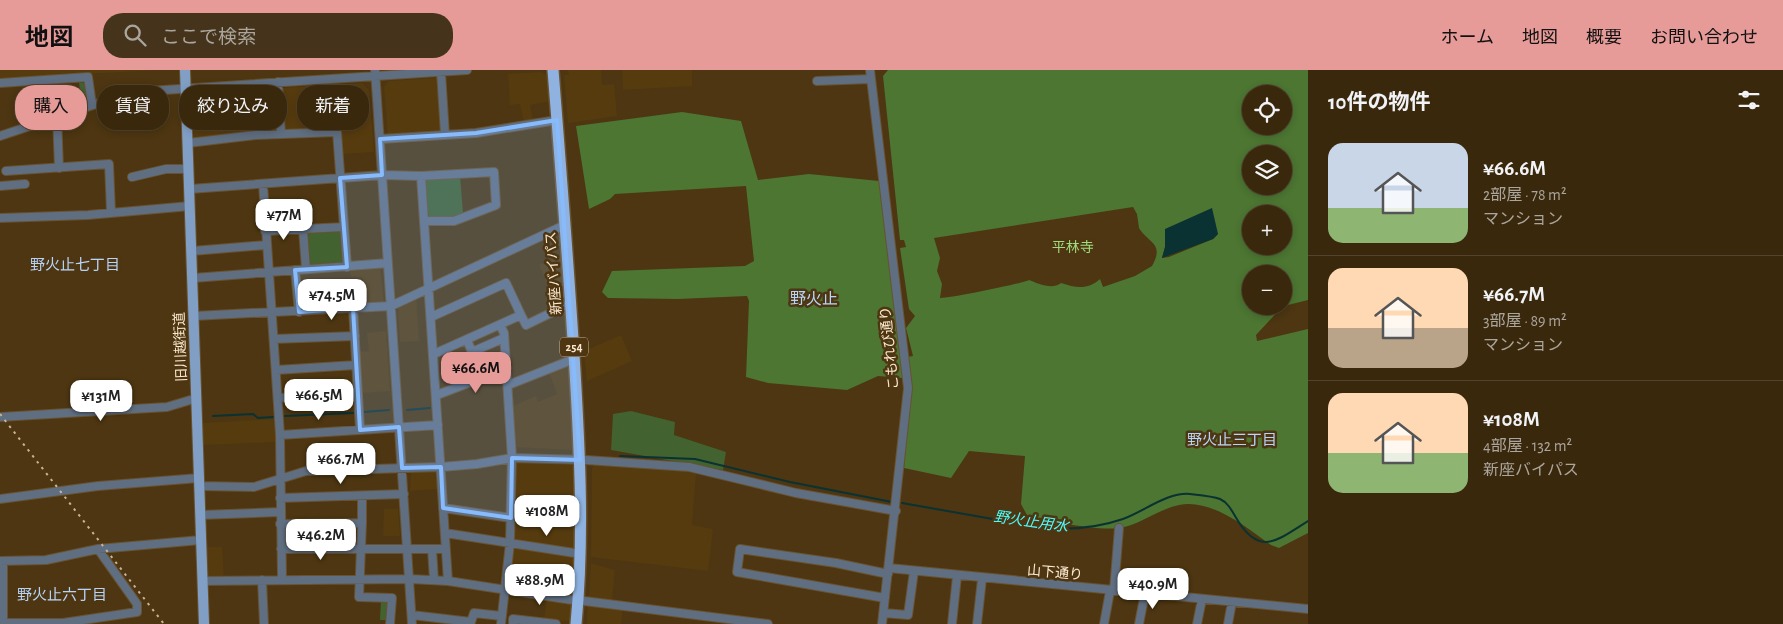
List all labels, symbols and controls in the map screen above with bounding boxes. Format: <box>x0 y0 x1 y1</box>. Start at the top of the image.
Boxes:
search box <box>103 13 453 58</box>
icon: search <box>121 21 149 49</box>
text: 地図 <box>25 26 73 50</box>
text: ここで検索 <box>161 28 256 47</box>
text: ホーム <box>1441 29 1494 47</box>
text: 地図 <box>1522 29 1558 47</box>
text: 概要 <box>1586 29 1622 47</box>
text: お問い合わせ <box>1650 29 1758 47</box>
chip: 購入 <box>15 85 87 130</box>
chip: 賃貸 <box>97 85 169 130</box>
chip: 絞り込み <box>179 85 287 130</box>
chip: 新着 <box>297 85 369 130</box>
map controls <box>1242 85 1292 315</box>
button: locate <box>1242 85 1292 135</box>
icon: filters <box>1735 86 1763 114</box>
text: 10件の物件 <box>1328 92 1431 113</box>
button: layers <box>1242 145 1292 195</box>
text: ¥66.6M <box>1483 158 1546 179</box>
icon: home <box>1368 163 1428 223</box>
text: 2部屋 · 78 m² <box>1483 187 1567 203</box>
pin: ¥77M <box>254 198 314 241</box>
button: + <box>1242 205 1292 255</box>
text: ¥77M <box>267 207 302 223</box>
text: マンション <box>1483 211 1563 227</box>
street label: 新座バイパス <box>543 231 564 315</box>
park label: 平林寺 <box>1052 240 1094 255</box>
district label: 野火止七丁目 <box>30 257 120 273</box>
button: − <box>1242 265 1292 315</box>
pin: ¥74.5M <box>291 278 373 321</box>
text: ¥66.7M <box>1483 284 1545 305</box>
text: ¥74.5M <box>309 287 355 303</box>
icon: home <box>1368 288 1428 348</box>
district label: 野火止 <box>790 290 838 307</box>
street label: こもれび通り <box>878 305 901 391</box>
street label: 旧川越街道 <box>172 312 189 382</box>
text: 3部屋 · 89 m² <box>1483 313 1567 329</box>
text: マンション <box>1483 337 1563 353</box>
road number: 254 <box>560 338 588 356</box>
pin: ¥66.6M <box>435 352 517 394</box>
text: ¥66.6M <box>452 360 500 376</box>
pin: ¥66.5M <box>278 378 360 421</box>
pin: ¥131M <box>66 380 136 422</box>
text: ¥66.5M <box>295 387 343 403</box>
text: ¥131M <box>81 388 121 404</box>
text: ¥108M <box>1483 409 1540 430</box>
icon: home <box>1368 413 1428 473</box>
district label: 野火止三丁目 <box>1187 432 1277 448</box>
text: 4部屋 · 132 m² <box>1483 438 1572 454</box>
pin: ¥66.7M <box>300 442 382 485</box>
text: ¥66.7M <box>317 451 365 467</box>
text: 新座バイパス <box>1483 462 1579 478</box>
pin: ¥108M <box>512 494 582 537</box>
text: ¥108M <box>525 503 569 519</box>
water label: 野火止用水 <box>993 508 1071 535</box>
pin: ¥46.2M <box>280 518 362 561</box>
text: ¥46.2M <box>297 527 345 543</box>
street label: 山下通り <box>1026 563 1084 582</box>
pin: ¥88.9M <box>499 564 581 606</box>
pin: ¥40.9M <box>1112 568 1194 610</box>
text: ¥88.9M <box>516 572 564 588</box>
text: ¥40.9M <box>1129 576 1177 592</box>
district label: 野火止六丁目 <box>17 587 107 603</box>

